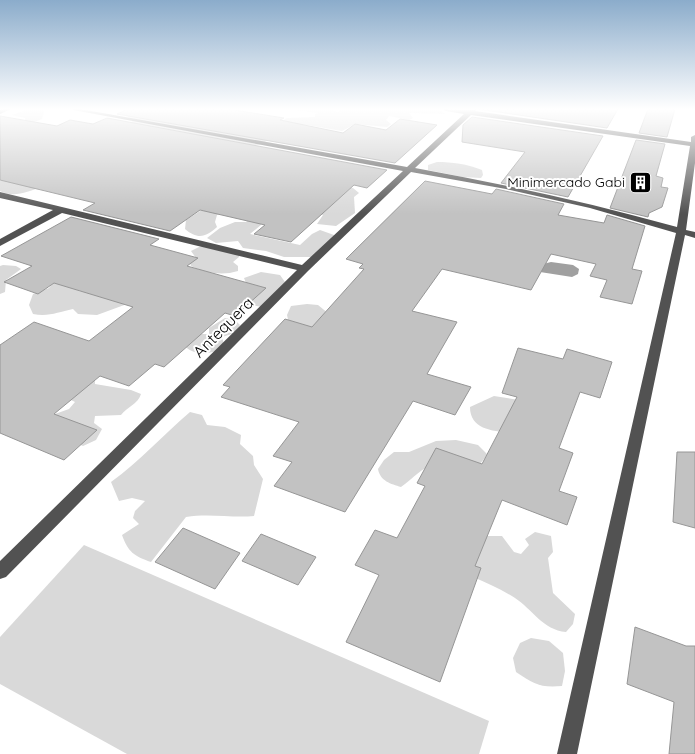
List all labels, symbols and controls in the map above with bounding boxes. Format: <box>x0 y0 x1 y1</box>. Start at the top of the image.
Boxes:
building icon: Minimercado Gabi <box>629 170 653 194</box>
place label: Minimercado Gabi <box>507 173 625 191</box>
street label: Antequera <box>189 293 257 361</box>

